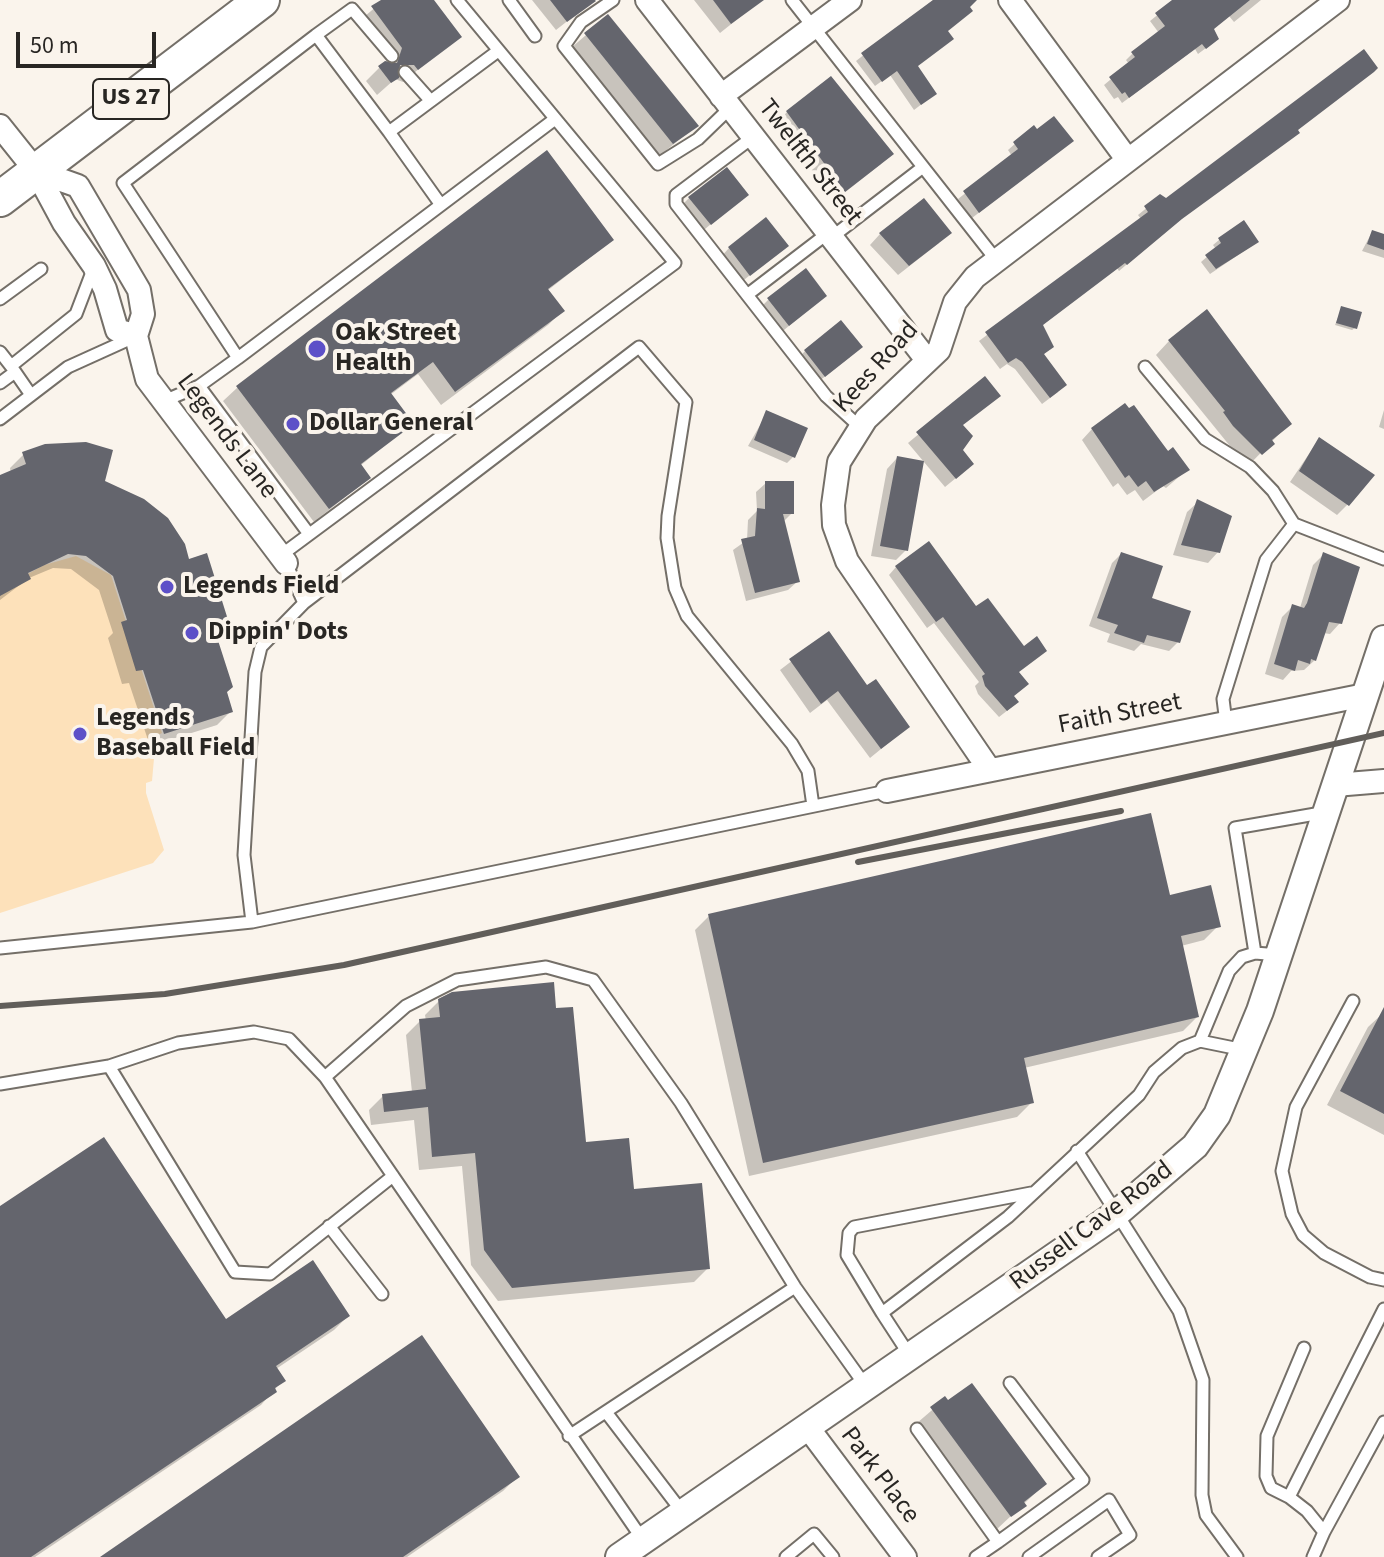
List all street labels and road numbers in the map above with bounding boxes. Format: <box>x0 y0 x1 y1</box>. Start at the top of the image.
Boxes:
road number: US 27 <box>93 79 169 119</box>
street label: Twelfth Street <box>750 94 868 232</box>
street label: Kees Road <box>828 316 926 420</box>
street label: Legends Lane <box>169 368 283 506</box>
street label: Faith Street <box>1056 688 1184 742</box>
street label: Russell Cave Road <box>1004 1156 1180 1298</box>
street label: Park Place <box>833 1422 925 1530</box>

